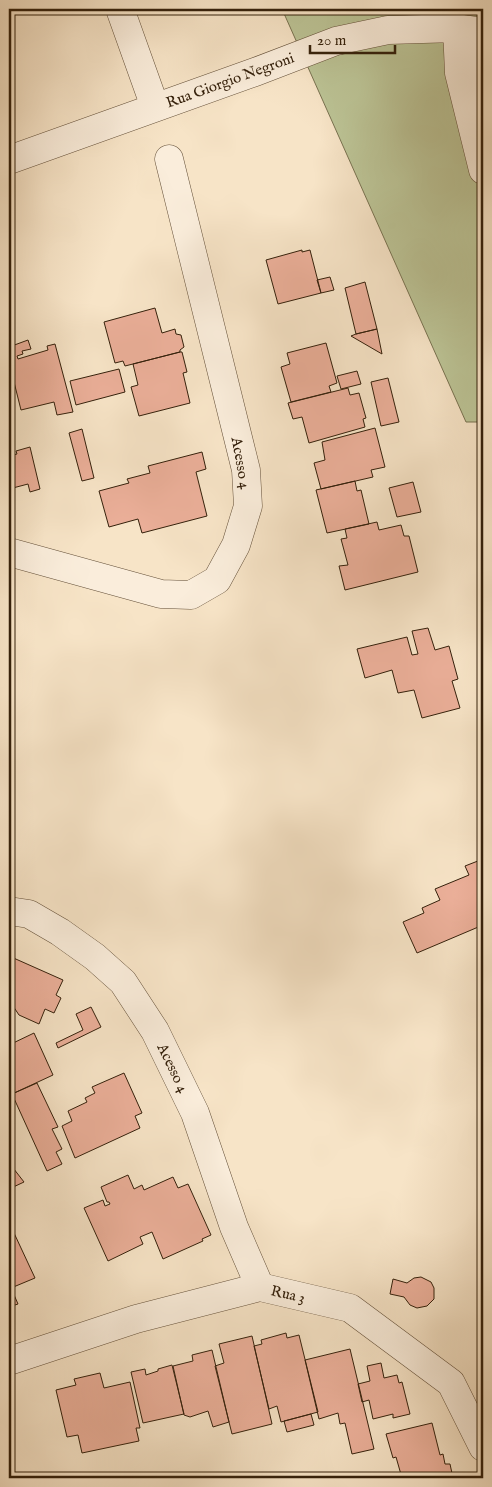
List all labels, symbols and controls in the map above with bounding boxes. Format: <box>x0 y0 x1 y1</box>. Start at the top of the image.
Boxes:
scale bar <box>310 22 394 54</box>
text: 20 m <box>317 31 347 50</box>
street label: Rua Giorgio Negroni <box>164 48 297 112</box>
street label: Acesso 4 <box>226 434 255 491</box>
street label: Acesso 4 <box>152 1039 193 1097</box>
street label: Rua 3 <box>269 1281 307 1308</box>

